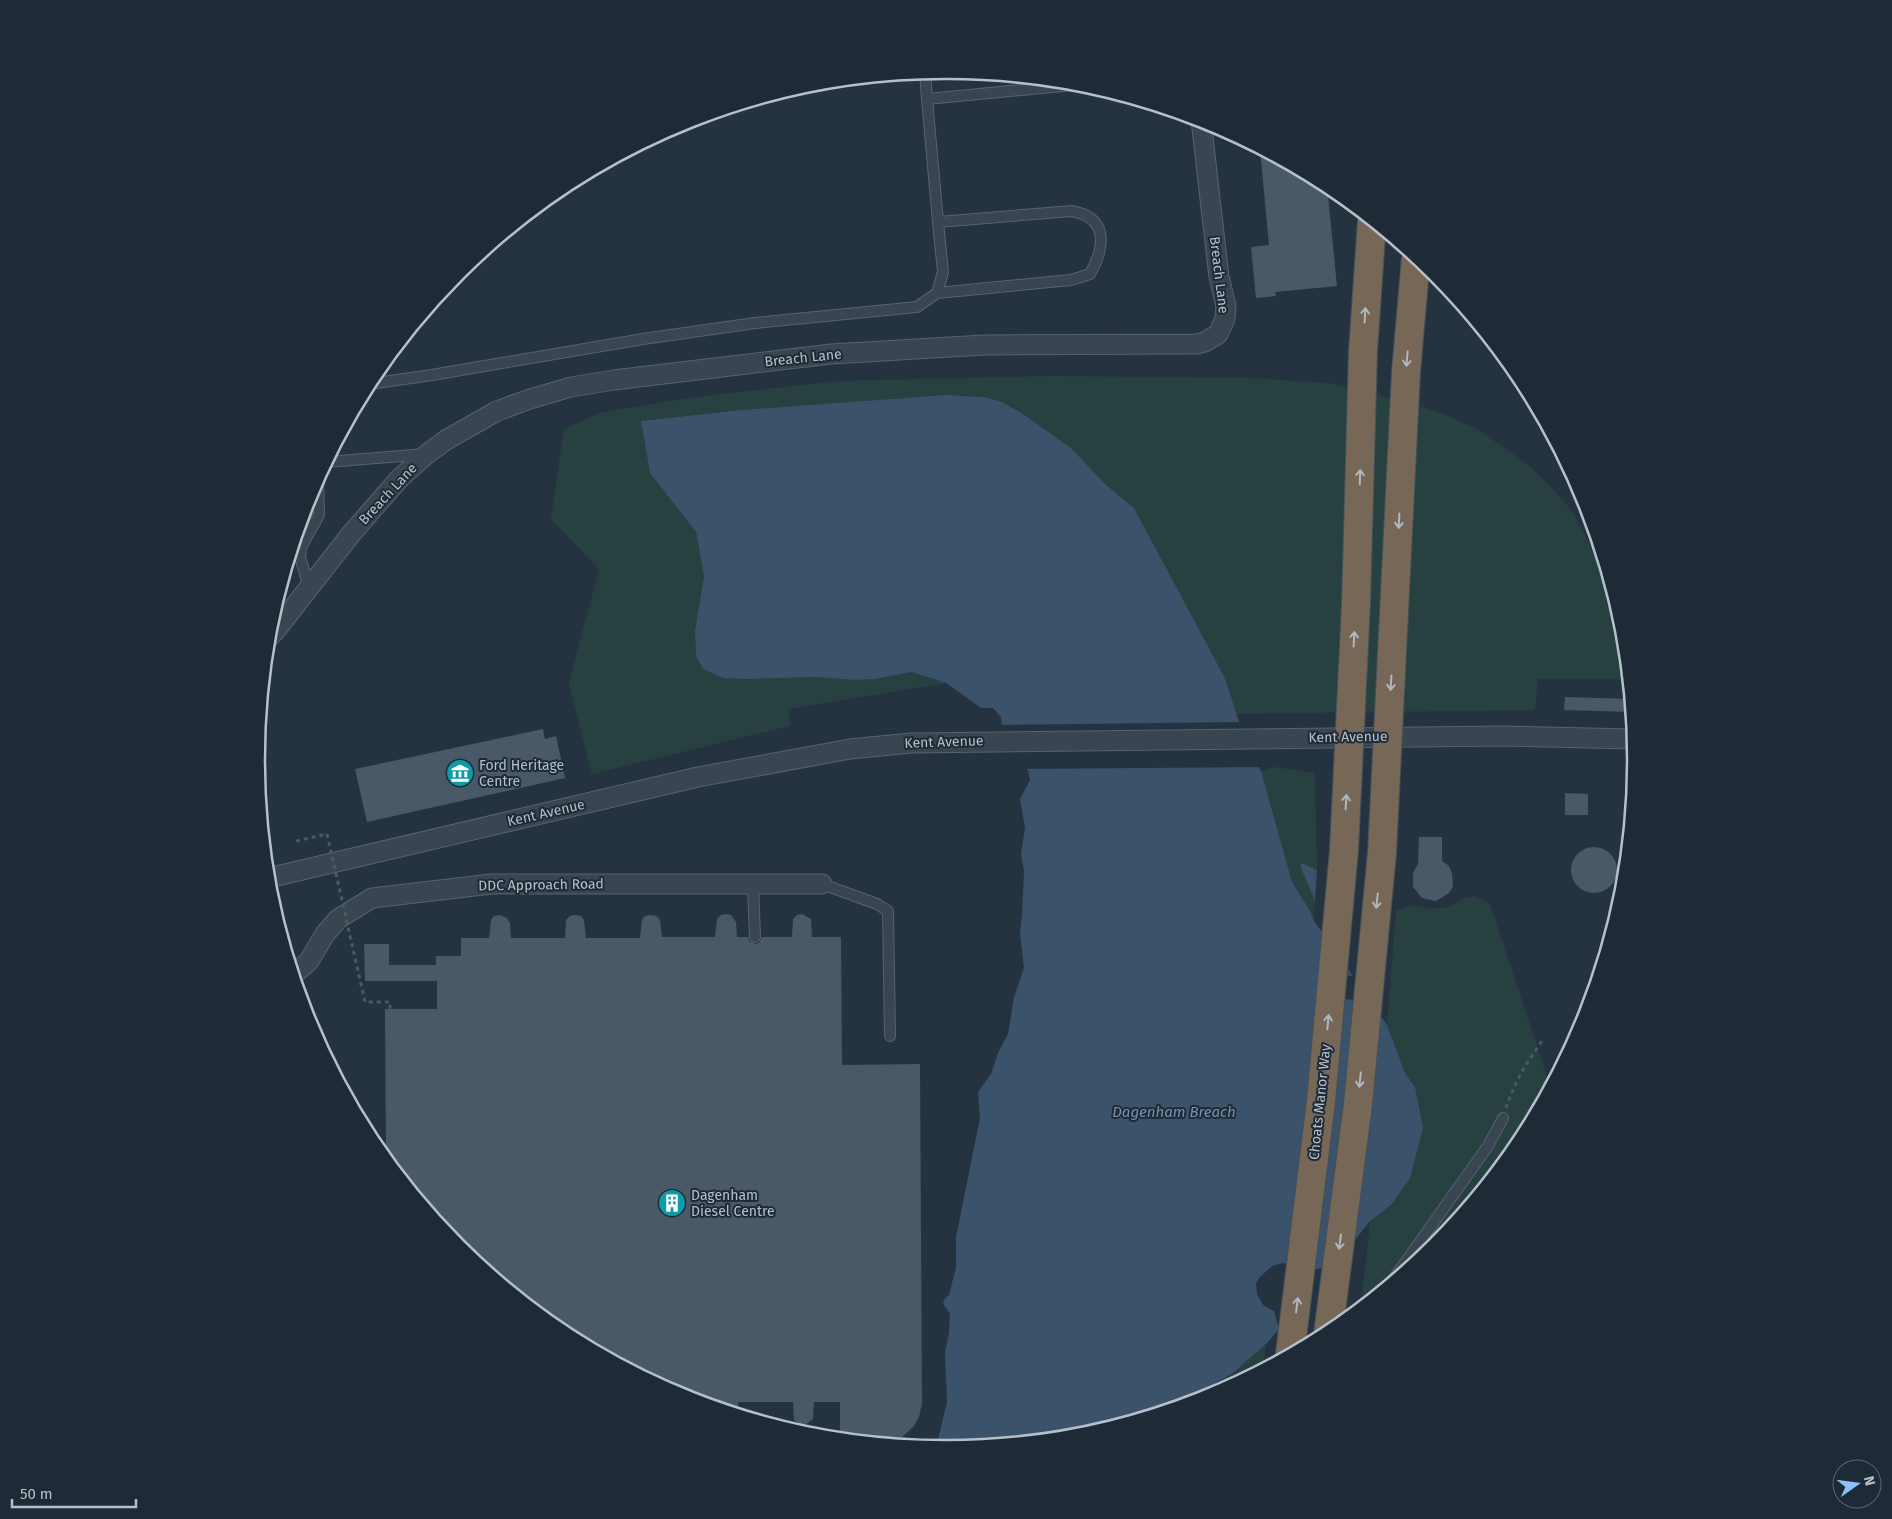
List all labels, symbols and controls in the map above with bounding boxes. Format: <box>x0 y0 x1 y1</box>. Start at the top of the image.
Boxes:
street label: Breach Lane <box>1206 236 1232 314</box>
one-way arrow <box>1361 307 1370 323</box>
street label: Breach Lane <box>764 345 842 371</box>
one-way arrow <box>1402 350 1412 366</box>
street label: Breach Lane <box>355 460 421 528</box>
one-way arrow <box>1355 469 1364 485</box>
one-way arrow <box>1394 512 1404 529</box>
one-way arrow <box>1350 632 1359 648</box>
one-way arrow <box>1387 675 1396 691</box>
street label: Kent Avenue <box>1308 728 1388 746</box>
street label: Kent Avenue <box>904 732 984 752</box>
place label: Ford Heritage Centre <box>479 757 564 790</box>
museum icon: Ford Heritage Centre <box>445 758 475 788</box>
one-way arrow <box>1342 794 1351 810</box>
street label: Kent Avenue <box>506 796 586 830</box>
street label: DDC Approach Road <box>478 875 604 895</box>
one-way arrow <box>1373 893 1382 909</box>
one-way arrow <box>1324 1014 1333 1030</box>
street label: Choats Manor Way <box>1305 1043 1335 1161</box>
one-way arrow <box>1355 1072 1365 1088</box>
water label: Dagenham Breach <box>1112 1103 1236 1121</box>
place label: Dagenham Diesel Centre <box>691 1187 775 1220</box>
building icon: Dagenham Diesel Centre <box>657 1188 687 1218</box>
one-way arrow <box>1334 1233 1344 1249</box>
one-way arrow <box>1292 1298 1302 1314</box>
north arrow <box>1832 1459 1882 1509</box>
text: N <box>1860 1474 1879 1488</box>
scale bar <box>12 1476 136 1508</box>
text: 50 m <box>20 1485 53 1503</box>

